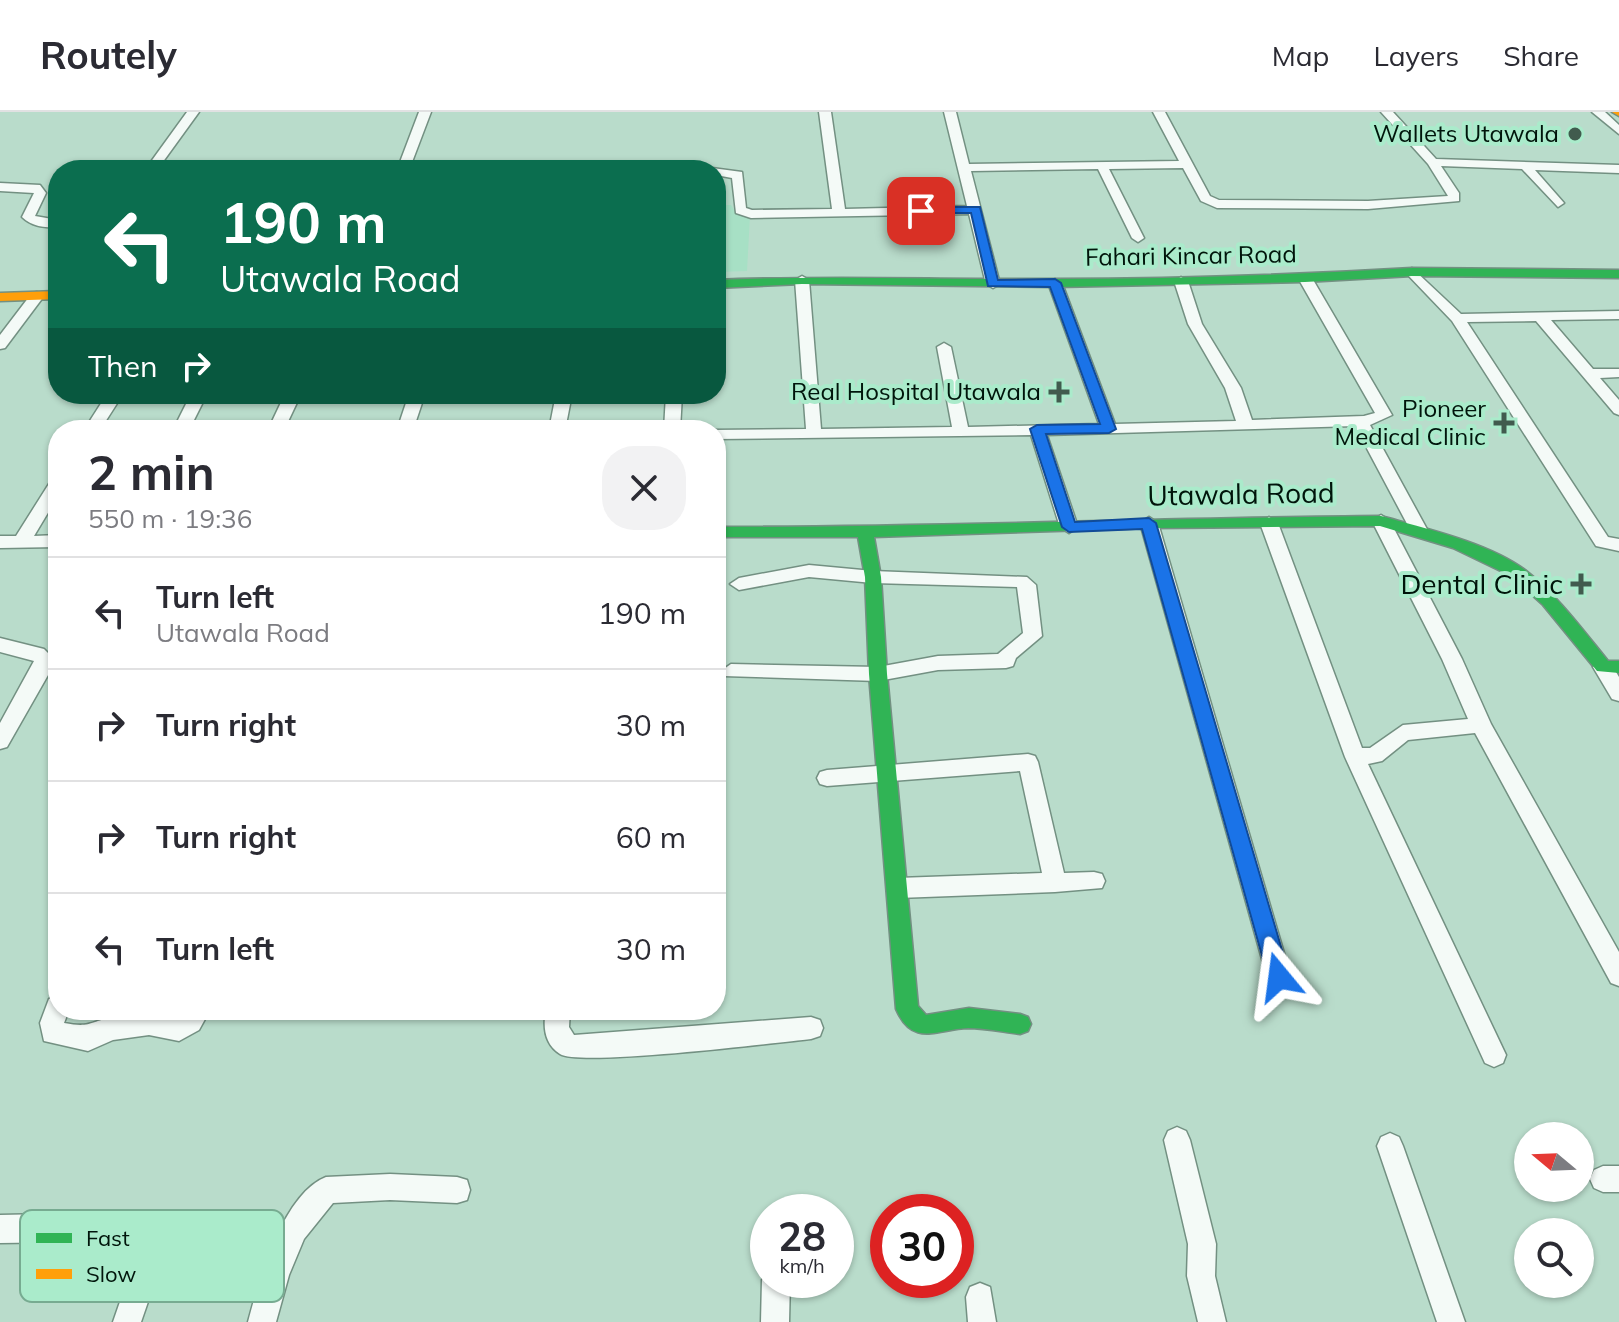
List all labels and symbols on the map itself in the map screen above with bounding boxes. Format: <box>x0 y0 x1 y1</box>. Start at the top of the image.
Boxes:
place label: Wallets Utawala <box>1373 118 1559 148</box>
marker: Wallets Utawala <box>1566 125 1584 143</box>
pin <box>887 177 955 245</box>
street label: Fahari Kincar Road <box>1085 238 1297 272</box>
place label: Real Hospital Utawala <box>791 376 1041 406</box>
marker: Real Hospital Utawala <box>1048 381 1070 403</box>
place label: Pioneer Medical Clinic <box>1335 393 1486 451</box>
marker: Pioneer Medical Clinic <box>1493 412 1515 434</box>
street label: Utawala Road <box>1147 474 1335 513</box>
place label: Dental Clinic <box>1400 566 1563 601</box>
marker: Dental Clinic <box>1570 573 1592 595</box>
position arrow <box>1237 935 1321 1019</box>
north arrow <box>1514 1122 1594 1202</box>
speed limit sign: 30 <box>870 1194 974 1298</box>
legend <box>20 1210 284 1302</box>
text: Fast <box>86 1224 130 1252</box>
text: Slow <box>86 1260 136 1288</box>

